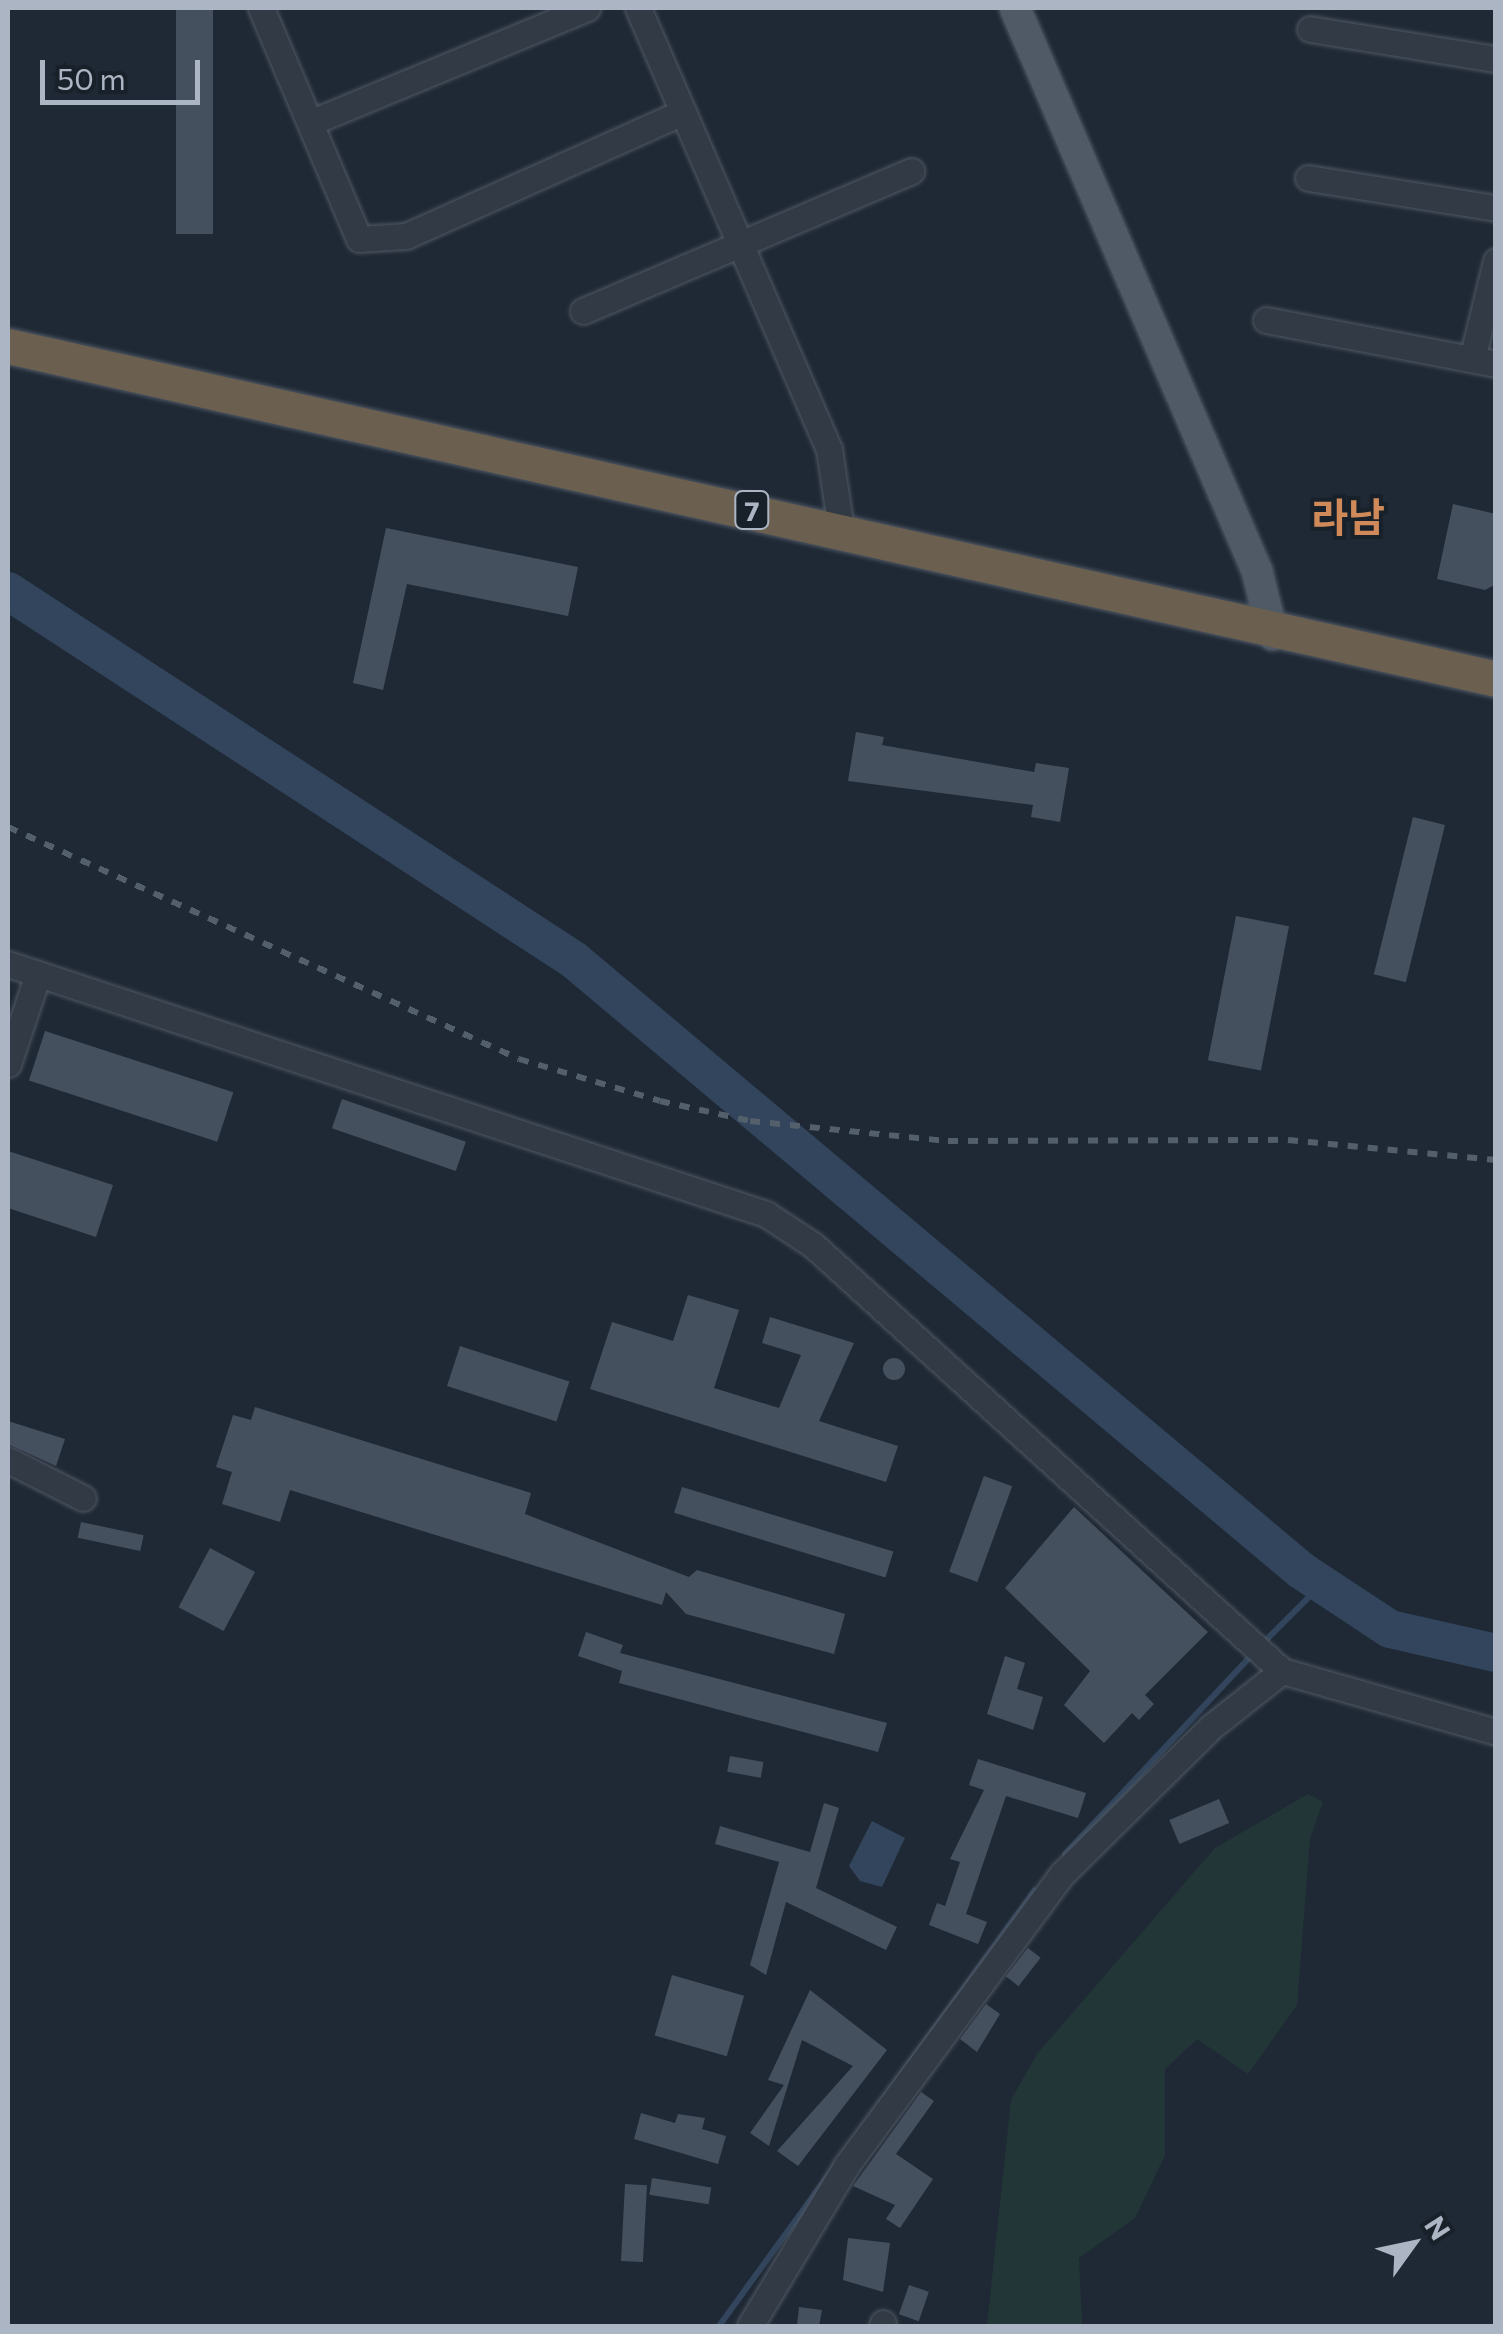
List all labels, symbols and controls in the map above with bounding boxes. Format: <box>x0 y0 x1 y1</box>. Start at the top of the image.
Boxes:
scale bar <box>45 40 205 102</box>
text: 50 m <box>57 59 126 96</box>
road number: 7 <box>732 487 772 533</box>
district label: 라남 <box>1311 492 1385 540</box>
north arrow <box>1363 2194 1463 2294</box>
text: N <box>1418 2210 1458 2246</box>

